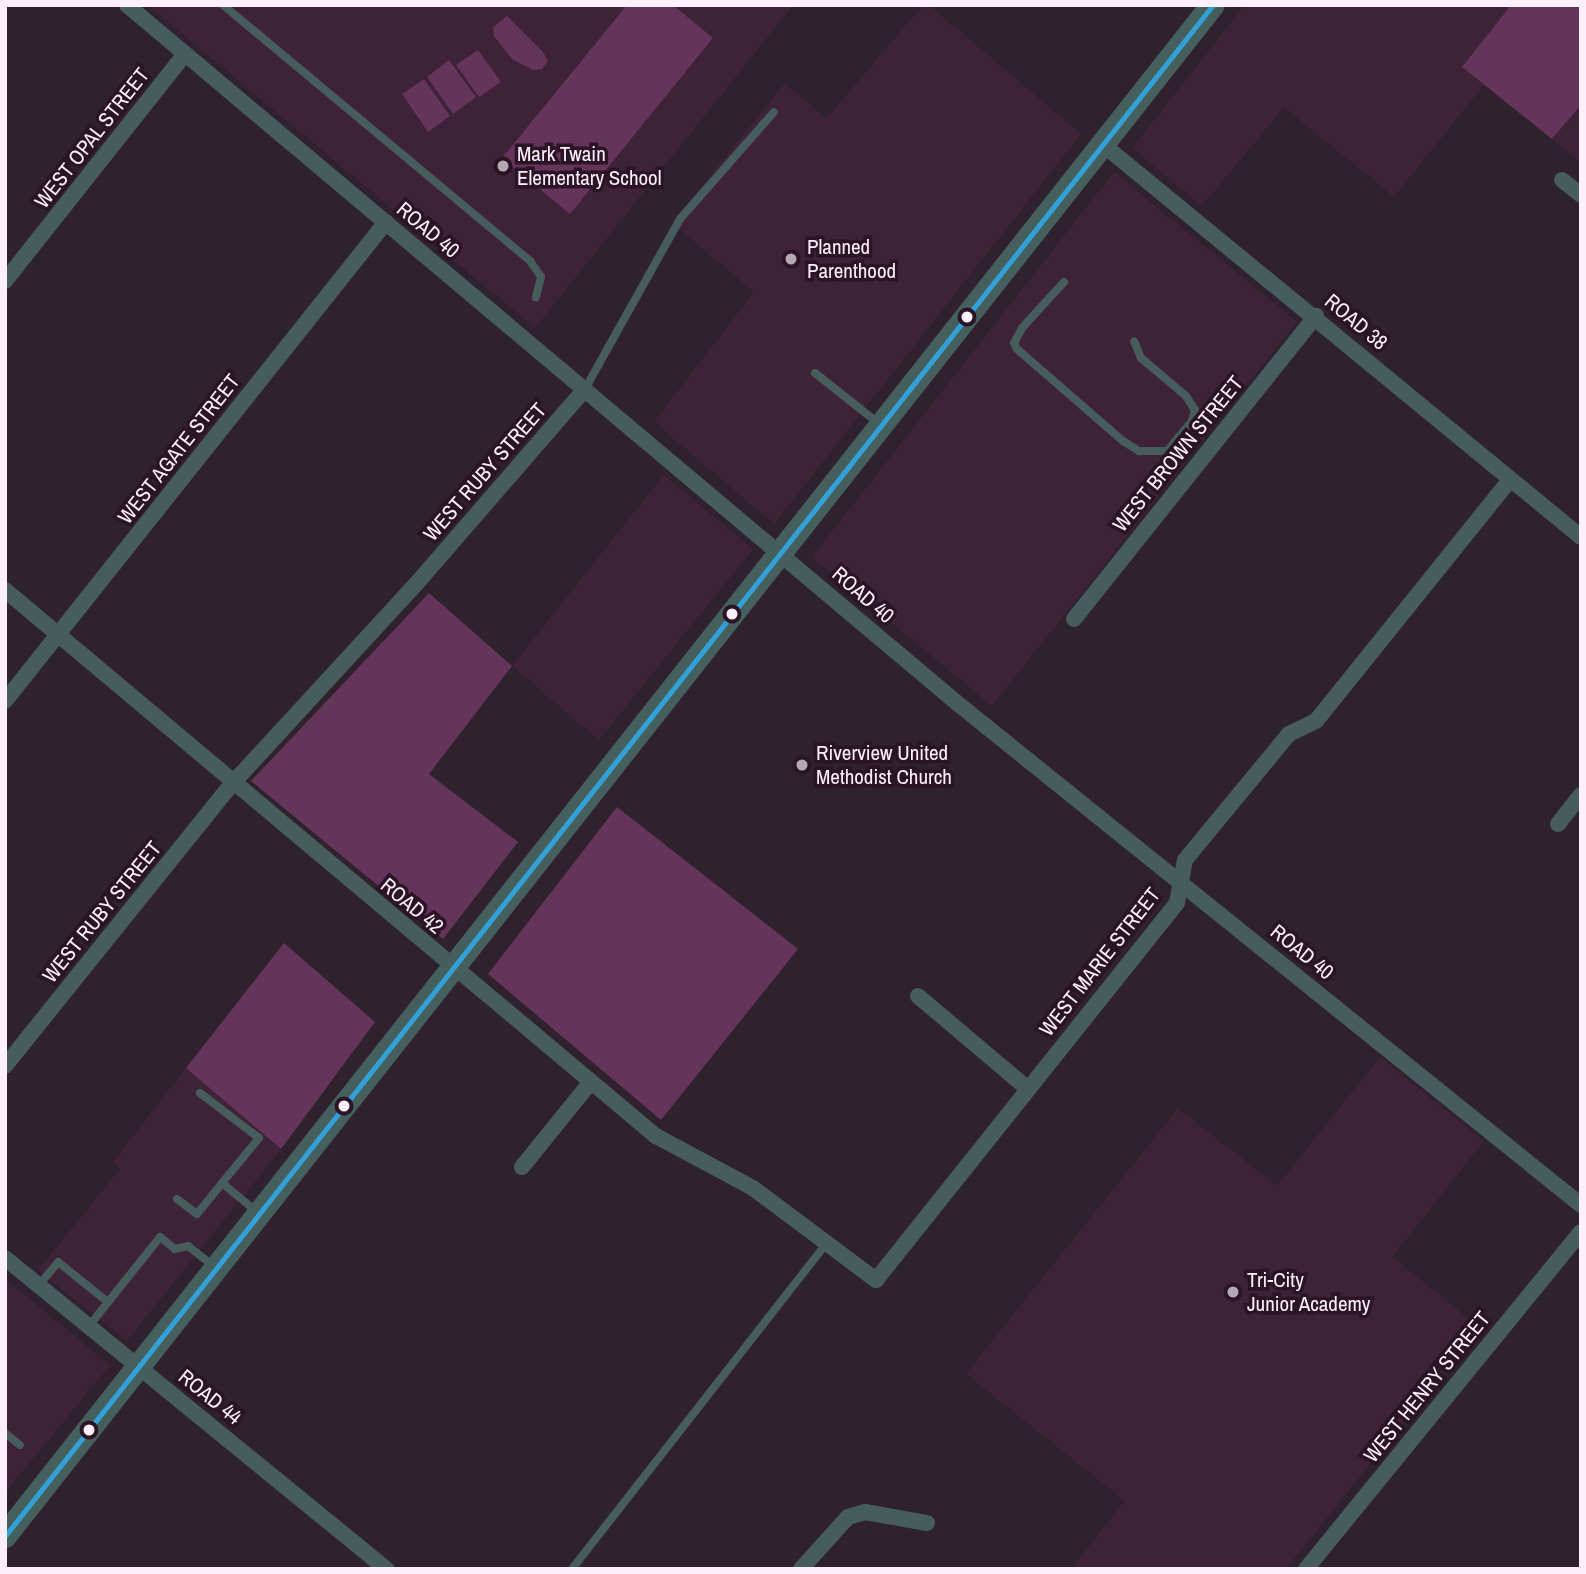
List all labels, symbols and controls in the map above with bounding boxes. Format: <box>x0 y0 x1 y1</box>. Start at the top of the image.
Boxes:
street label: WEST OPAL STREET <box>29 62 155 214</box>
place label: Mark Twain Elementary School <box>517 141 662 191</box>
marker: Mark Twain Elementary School <box>495 158 511 174</box>
street label: ROAD 40 <box>392 197 464 263</box>
place label: Planned Parenthood <box>807 234 896 284</box>
marker: Planned Parenthood <box>781 249 801 269</box>
street label: ROAD 38 <box>1320 289 1392 355</box>
unlabelled marker <box>960 310 974 324</box>
street label: WEST AGATE STREET <box>112 369 246 529</box>
street label: WEST BROWN STREET <box>1107 371 1249 537</box>
street label: WEST RUBY STREET <box>418 398 552 546</box>
street label: ROAD 40 <box>827 561 899 629</box>
unlabelled marker <box>725 607 739 621</box>
place label: Riverview United Methodist Church <box>816 740 952 790</box>
marker: Riverview United Methodist Church <box>794 757 810 773</box>
street label: WEST RUBY STREET <box>37 836 167 988</box>
street label: ROAD 42 <box>376 873 448 939</box>
street label: WEST MARIE STREET <box>1034 883 1166 1041</box>
street label: ROAD 40 <box>1265 919 1339 985</box>
unlabelled marker <box>337 1099 351 1113</box>
place label: Tri-City Junior Academy <box>1247 1267 1371 1317</box>
marker: Tri-City Junior Academy <box>1225 1284 1241 1300</box>
street label: WEST HENRY STREET <box>1358 1306 1496 1468</box>
street label: ROAD 44 <box>173 1364 247 1430</box>
unlabelled marker <box>82 1423 96 1437</box>

